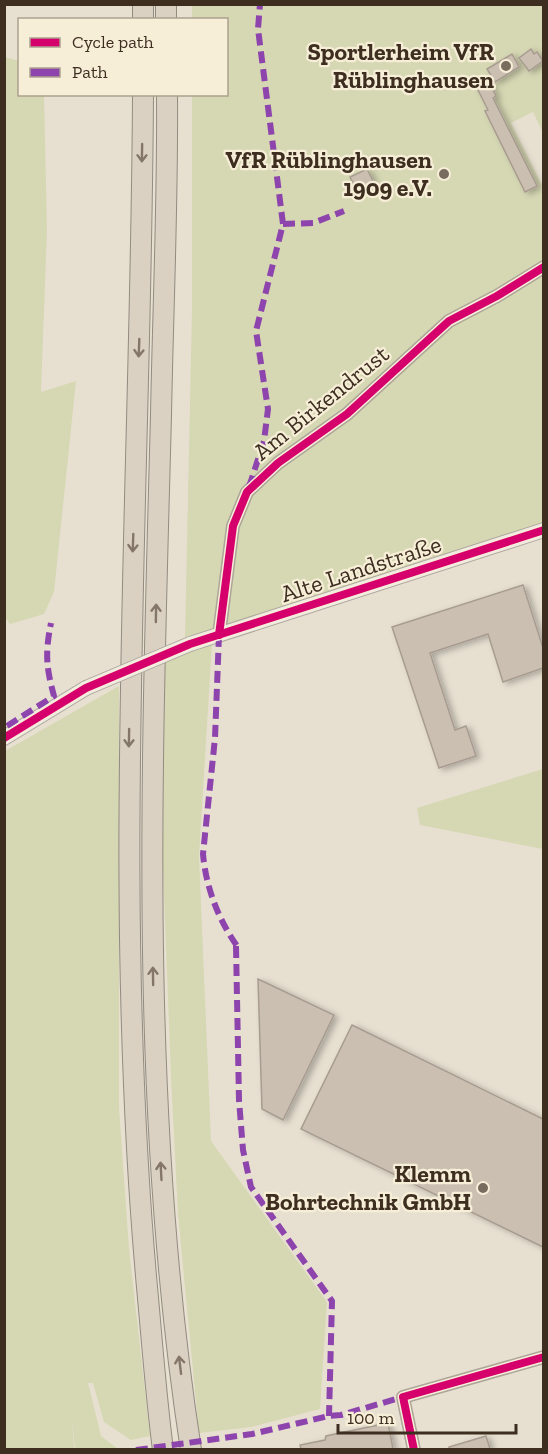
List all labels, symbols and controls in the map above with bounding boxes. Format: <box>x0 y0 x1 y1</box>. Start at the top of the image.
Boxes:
legend <box>18 18 228 96</box>
text: Cycle path <box>72 31 154 53</box>
place label: Sportlerheim VfR Rüblinghausen <box>307 37 495 94</box>
marker: Sportlerheim VfR Rüblinghausen <box>499 59 513 73</box>
text: Path <box>72 61 108 83</box>
one-way arrow <box>137 142 148 162</box>
place label: VfR Rüblinghausen 1909 e.V. <box>226 145 432 202</box>
marker: VfR Rüblinghausen 1909 e.V. <box>437 167 451 181</box>
one-way arrow <box>133 337 145 357</box>
street label: Am Birkendrust <box>247 339 394 466</box>
street label: Alte Landstraße <box>277 529 445 608</box>
one-way arrow <box>127 532 139 552</box>
one-way arrow <box>150 604 161 624</box>
one-way arrow <box>123 727 135 747</box>
one-way arrow <box>147 967 159 987</box>
place label: Klemm Bohrtechnik GmbH <box>265 1159 471 1216</box>
one-way arrow <box>155 1162 166 1182</box>
marker: Klemm Bohrtechnik GmbH <box>476 1181 490 1195</box>
one-way arrow <box>174 1356 185 1376</box>
scale bar <box>338 1397 516 1435</box>
text: 100 m <box>347 1407 395 1429</box>

